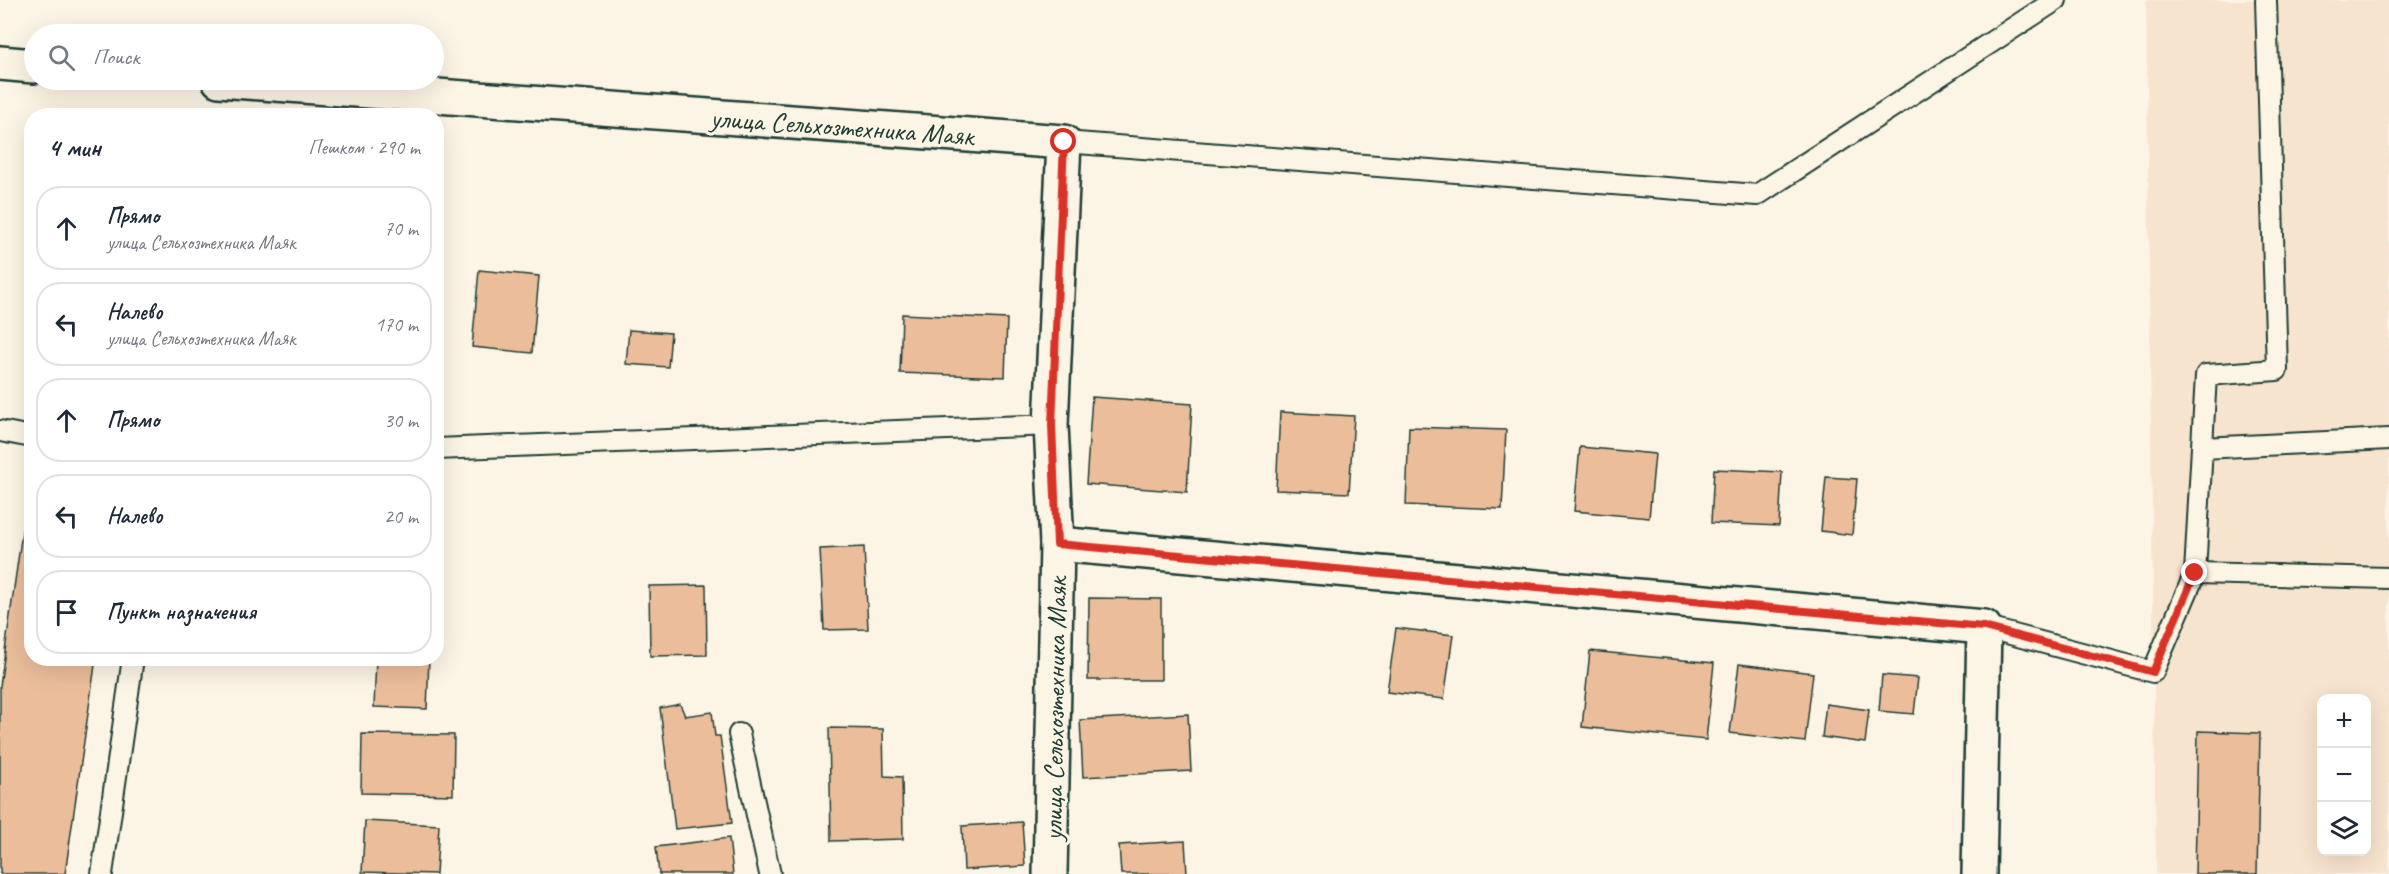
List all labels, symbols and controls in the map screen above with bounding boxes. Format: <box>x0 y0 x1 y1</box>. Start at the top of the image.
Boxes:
search box <box>24 24 444 90</box>
icon: search <box>45 41 78 74</box>
text: Поиск <box>93 43 139 71</box>
street label: улица Сельхозтехника Маяк <box>707 100 978 153</box>
route start <box>1050 128 1076 154</box>
text: 4 мин <box>48 131 101 164</box>
text: Пешком · 290 m <box>308 135 420 160</box>
text: Прямо <box>107 202 159 230</box>
icon: ahead <box>50 212 83 245</box>
text: 70 m <box>384 216 418 241</box>
text: улица Сельхозтехника Маяк <box>107 230 296 255</box>
text: Налево <box>107 298 163 326</box>
icon: left <box>50 308 83 341</box>
text: 170 m <box>375 312 418 337</box>
text: улица Сельхозтехника Маяк <box>107 326 296 351</box>
icon: ahead <box>50 404 83 437</box>
text: Прямо <box>107 406 159 434</box>
text: 30 m <box>384 408 418 433</box>
icon: left <box>50 500 83 533</box>
text: Налево <box>107 502 163 530</box>
text: 20 m <box>384 504 418 529</box>
route end <box>2181 559 2207 585</box>
street label: улица Сельхозтехника Маяк <box>1035 574 1074 843</box>
icon: arrive <box>50 596 83 629</box>
text: Пункт назначения <box>107 598 256 626</box>
map controls <box>2317 694 2371 856</box>
button: + <box>2317 694 2371 748</box>
button: − <box>2317 748 2371 802</box>
button: layers <box>2317 802 2371 856</box>

